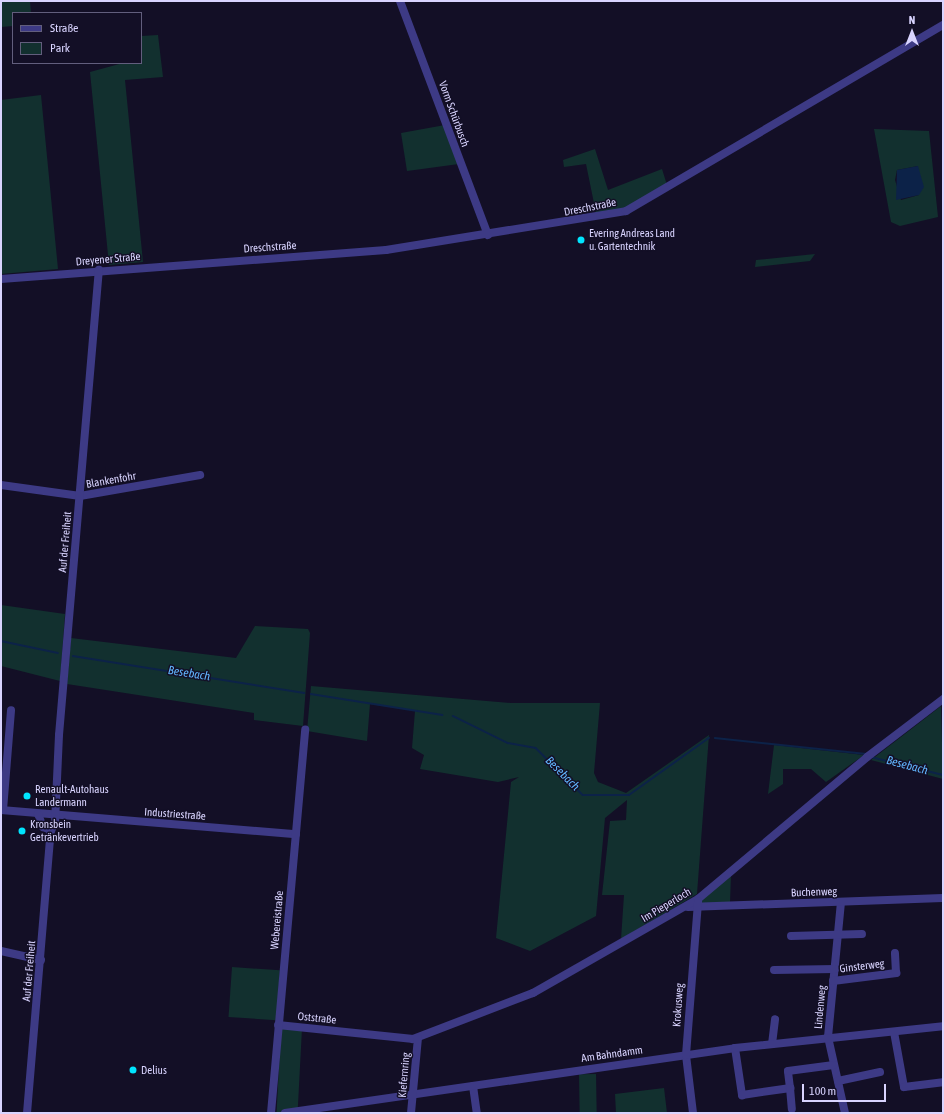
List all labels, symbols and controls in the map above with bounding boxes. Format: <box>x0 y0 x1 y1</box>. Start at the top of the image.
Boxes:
legend <box>12 12 142 64</box>
north arrow <box>892 12 932 52</box>
text: N <box>909 14 915 26</box>
text: Straße <box>50 21 78 35</box>
text: Park <box>50 41 70 55</box>
street label: Vorm Schürbusch <box>436 79 472 149</box>
street label: Dreschstraße <box>563 195 617 219</box>
place label: Evering Andreas Land u. Gartentechnik <box>589 227 675 253</box>
marker: Evering Andreas Land u. Gartentechnik <box>576 235 586 245</box>
street label: Dreschstraße <box>243 239 297 255</box>
street label: Dreyener Straße <box>75 250 141 268</box>
street label: Blankenfohr <box>85 469 137 491</box>
street label: Auf der Freiheit <box>56 511 74 573</box>
water label: Besebach <box>167 664 211 684</box>
water label: Besebach <box>542 754 582 794</box>
water label: Besebach <box>885 754 929 778</box>
place label: Renault-Autohaus Landermann <box>35 783 109 809</box>
marker: Renault-Autohaus Landermann <box>22 791 32 801</box>
street label: Industriestraße <box>144 805 206 823</box>
place label: Kronsbein Getränkevertrieb <box>30 818 99 844</box>
marker: Kronsbein Getränkevertrieb <box>17 826 27 836</box>
street label: Im Pieperloch <box>639 885 693 925</box>
street label: Buchenweg <box>791 885 837 899</box>
street label: Webereistraße <box>268 890 286 950</box>
street label: Auf der Freiheit <box>20 940 38 1002</box>
street label: Ginsterweg <box>839 957 885 975</box>
street label: Krokusweg <box>670 983 686 1027</box>
street label: Lindenweg <box>812 985 828 1029</box>
street label: Oststraße <box>297 1009 337 1027</box>
street label: Am Bahndamm <box>580 1043 644 1065</box>
street label: Kiefernring <box>395 1052 413 1098</box>
place label: Delius <box>141 1063 167 1077</box>
marker: Delius <box>128 1065 138 1075</box>
scale bar <box>804 1076 888 1102</box>
text: 100 m <box>809 1084 836 1098</box>

